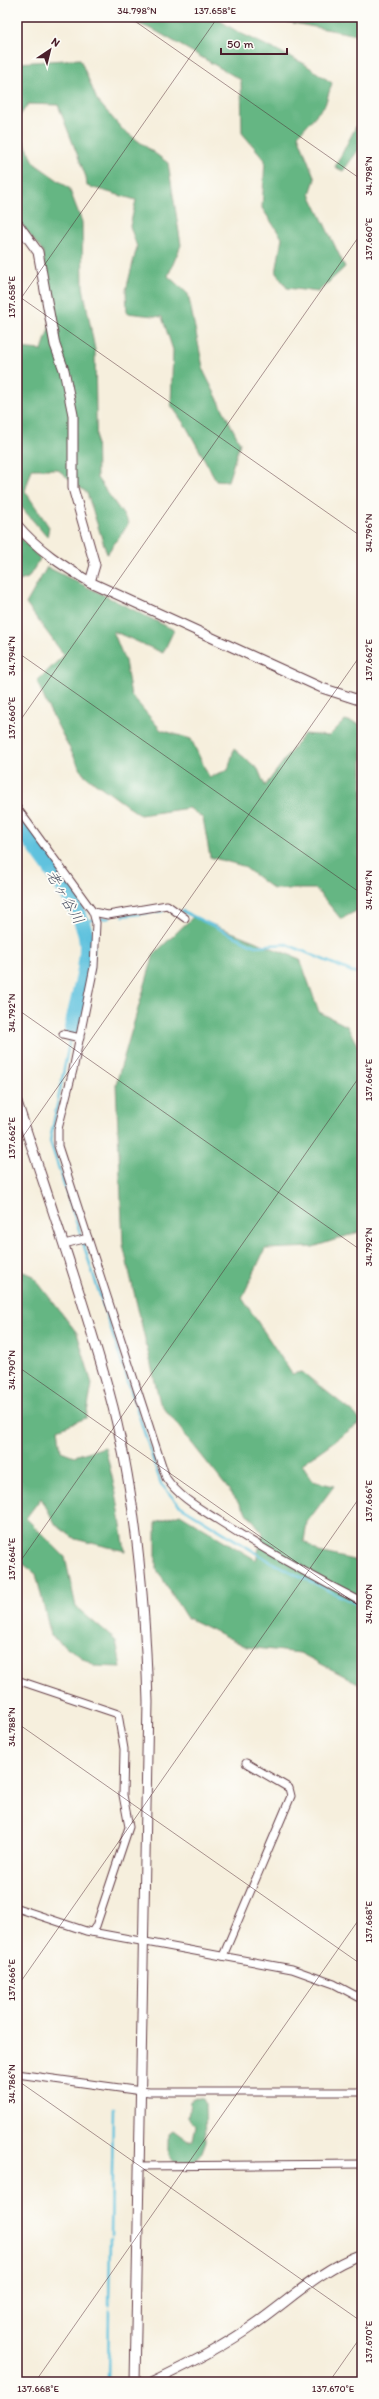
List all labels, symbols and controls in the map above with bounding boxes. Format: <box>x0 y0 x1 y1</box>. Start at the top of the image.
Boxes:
text: 34.798°N <box>117 4 157 17</box>
text: 137.658°E <box>194 4 236 17</box>
north arrow <box>30 30 70 70</box>
scale bar <box>221 30 287 56</box>
text: N <box>49 35 62 50</box>
text: 50 m <box>227 37 253 51</box>
text: 34.798°N <box>362 156 375 196</box>
text: 137.660°E <box>362 217 375 260</box>
text: 137.658°E <box>5 276 18 318</box>
text: 34.796°N <box>362 513 375 553</box>
text: 34.794°N <box>5 636 18 676</box>
text: 137.662°E <box>362 639 375 681</box>
text: 137.660°E <box>5 696 18 739</box>
water label: 老ヶ谷川 <box>42 867 88 927</box>
text: 34.794°N <box>362 870 375 910</box>
text: 34.792°N <box>5 993 18 1033</box>
text: 137.664°E <box>362 1058 375 1101</box>
text: 137.662°E <box>5 1117 18 1159</box>
text: 34.792°N <box>362 1227 375 1267</box>
text: 34.790°N <box>5 1350 18 1390</box>
text: 137.666°E <box>362 1480 375 1522</box>
text: 137.664°E <box>5 1537 18 1580</box>
text: 34.790°N <box>362 1584 375 1624</box>
text: 34.788°N <box>5 1707 18 1747</box>
text: 137.668°E <box>362 1901 375 1943</box>
text: 137.666°E <box>5 1959 18 2001</box>
text: 34.786°N <box>5 2064 18 2104</box>
text: 137.670°E <box>362 2320 375 2363</box>
text: 137.668°E <box>17 2382 59 2395</box>
text: 137.670°E <box>312 2382 355 2395</box>

